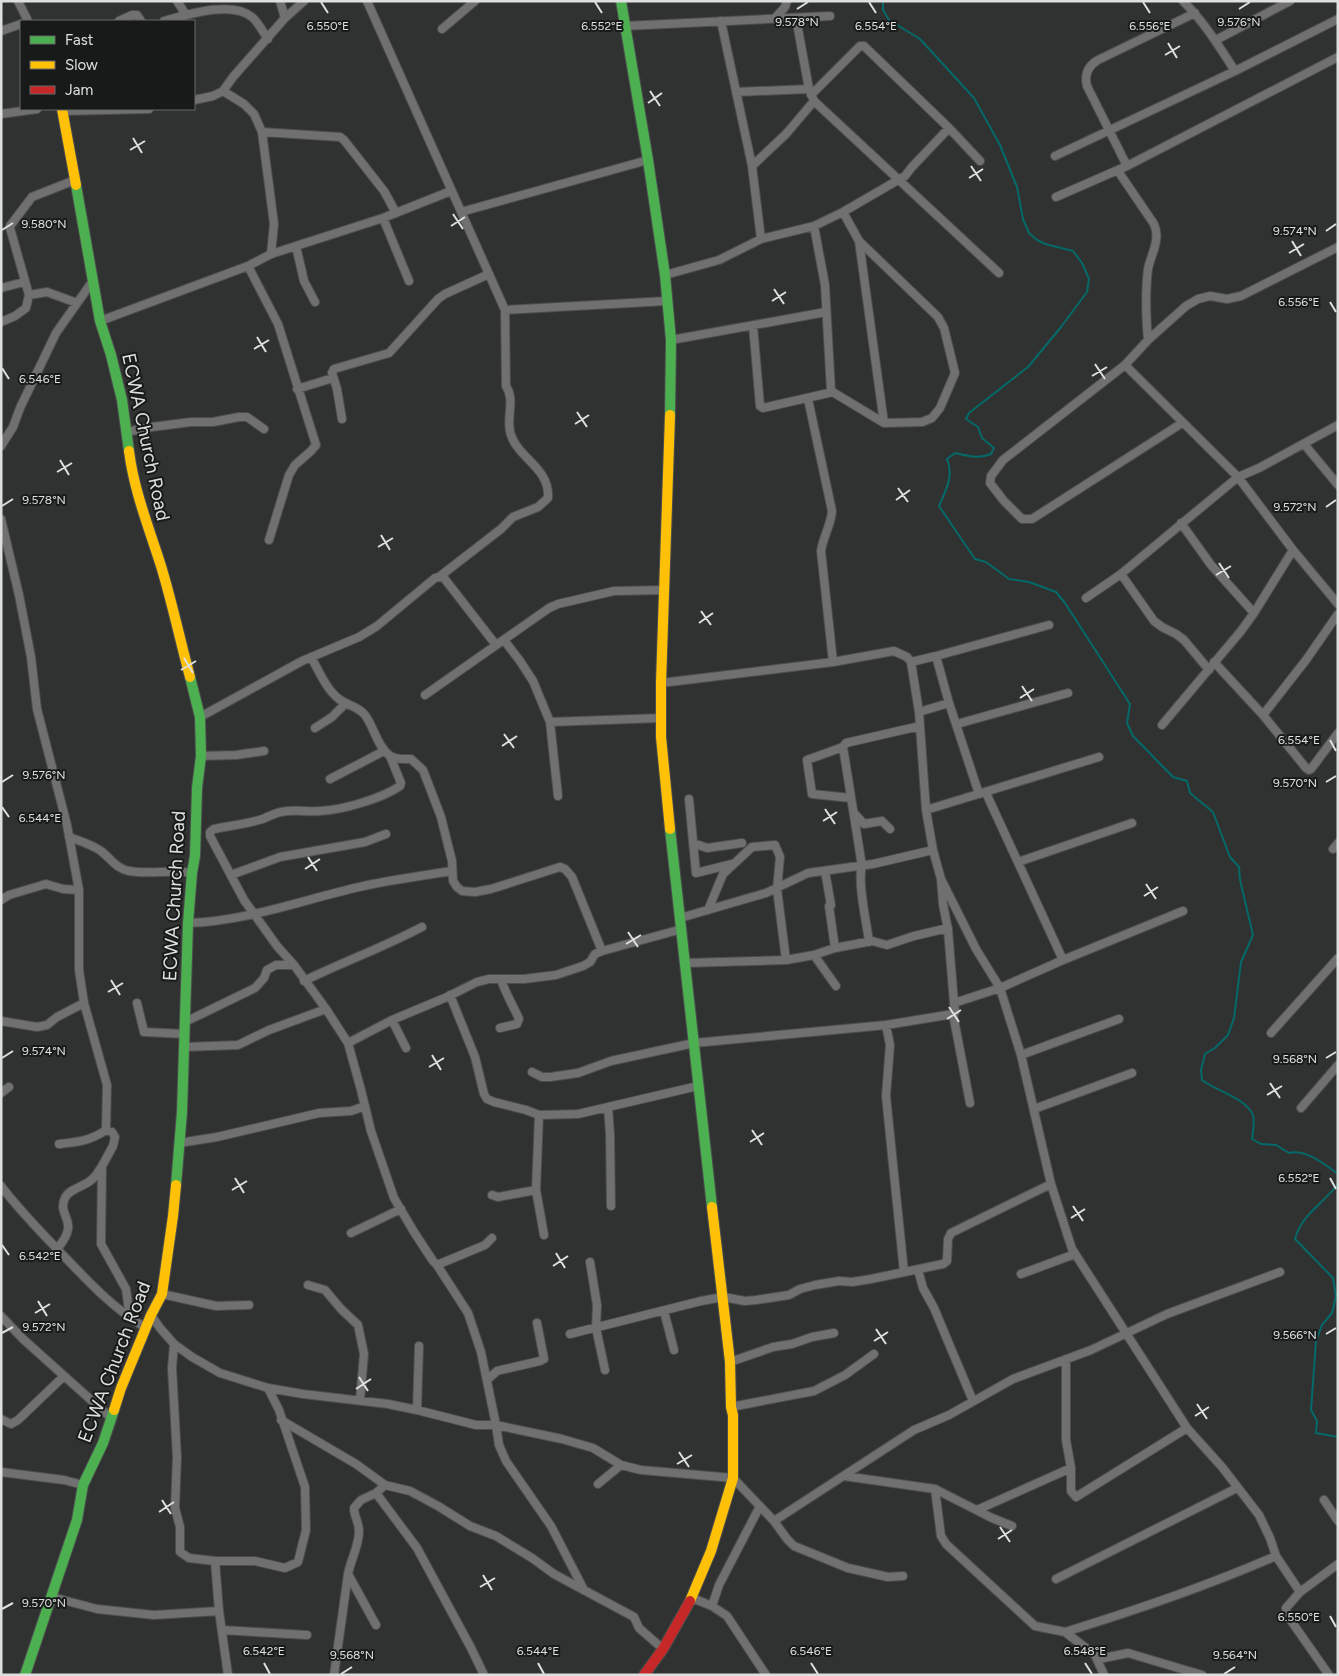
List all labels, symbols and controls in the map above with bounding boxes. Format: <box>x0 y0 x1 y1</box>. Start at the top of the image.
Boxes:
text: 9.578°N <box>775 15 819 29</box>
text: 9.576°N <box>1217 15 1261 29</box>
text: 6.550°E <box>307 19 349 33</box>
text: 6.552°E <box>581 19 623 33</box>
text: 6.554°E <box>855 19 897 33</box>
text: 6.556°E <box>1129 19 1171 33</box>
legend <box>20 20 195 110</box>
text: Fast <box>65 31 94 49</box>
text: Slow <box>65 56 98 74</box>
text: Jam <box>65 81 93 99</box>
text: 9.580°N <box>22 217 66 231</box>
text: 9.574°N <box>1273 224 1317 238</box>
text: 6.556°E <box>1278 295 1320 309</box>
street label: ECWA Church Road <box>117 351 175 523</box>
text: 6.546°E <box>19 372 61 386</box>
text: 9.578°N <box>22 493 66 507</box>
text: 9.572°N <box>1273 500 1317 514</box>
text: 6.554°E <box>1278 733 1320 747</box>
text: 9.576°N <box>22 768 66 782</box>
text: 9.570°N <box>1273 776 1317 790</box>
street label: ECWA Church Road <box>158 810 190 982</box>
text: 6.544°E <box>19 811 61 825</box>
text: 9.574°N <box>22 1044 66 1058</box>
text: 9.568°N <box>1273 1052 1317 1066</box>
text: 6.552°E <box>1278 1171 1320 1185</box>
text: 6.542°E <box>19 1249 61 1263</box>
street label: ECWA Church Road <box>73 1278 155 1446</box>
text: 9.572°N <box>22 1320 66 1334</box>
text: 9.566°N <box>1273 1328 1317 1342</box>
text: 9.570°N <box>22 1596 66 1610</box>
text: 6.550°E <box>1278 1610 1320 1624</box>
text: 6.542°E <box>243 1644 285 1658</box>
text: 6.544°E <box>517 1644 559 1658</box>
text: 6.546°E <box>790 1644 832 1658</box>
text: 6.548°E <box>1064 1644 1106 1658</box>
text: 9.568°N <box>330 1648 374 1662</box>
text: 9.564°N <box>1213 1648 1257 1662</box>

